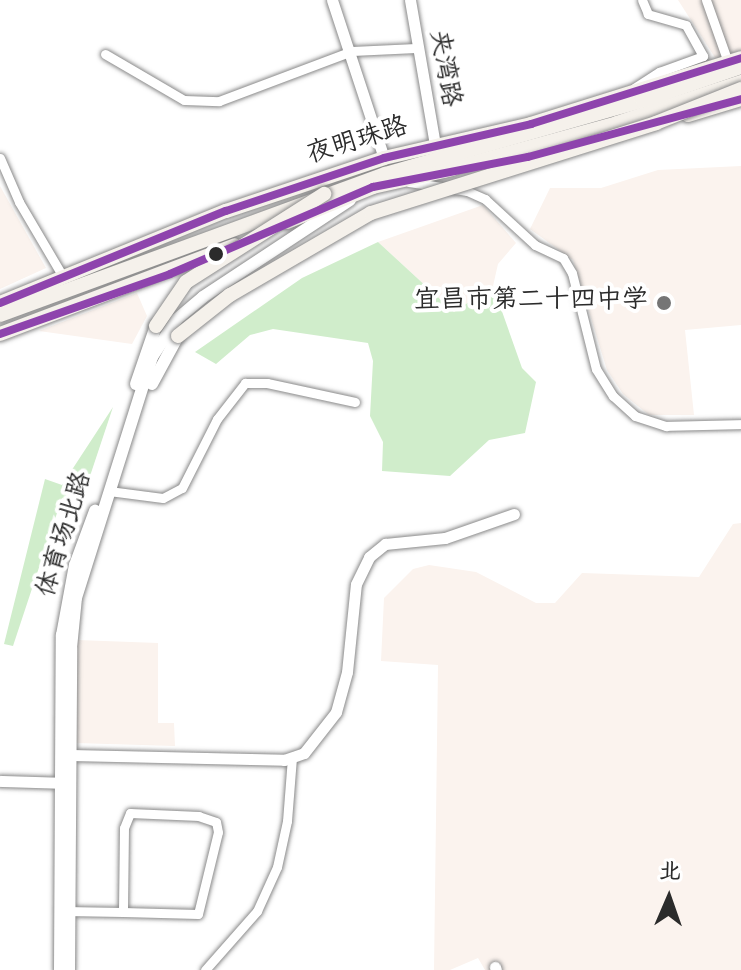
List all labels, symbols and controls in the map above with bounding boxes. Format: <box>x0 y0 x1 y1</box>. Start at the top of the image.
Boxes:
street label: 夹湾路 <box>420 28 464 110</box>
street label: 夜明珠路 <box>304 113 412 173</box>
unlabelled marker <box>208 246 224 262</box>
place label: 宜昌市第二十四中学 <box>414 287 648 319</box>
marker: 宜昌市第二十四中学 <box>655 294 673 312</box>
street label: 体育场北路 <box>33 468 101 602</box>
north arrow <box>629 858 709 938</box>
text: 北 <box>658 861 681 887</box>

